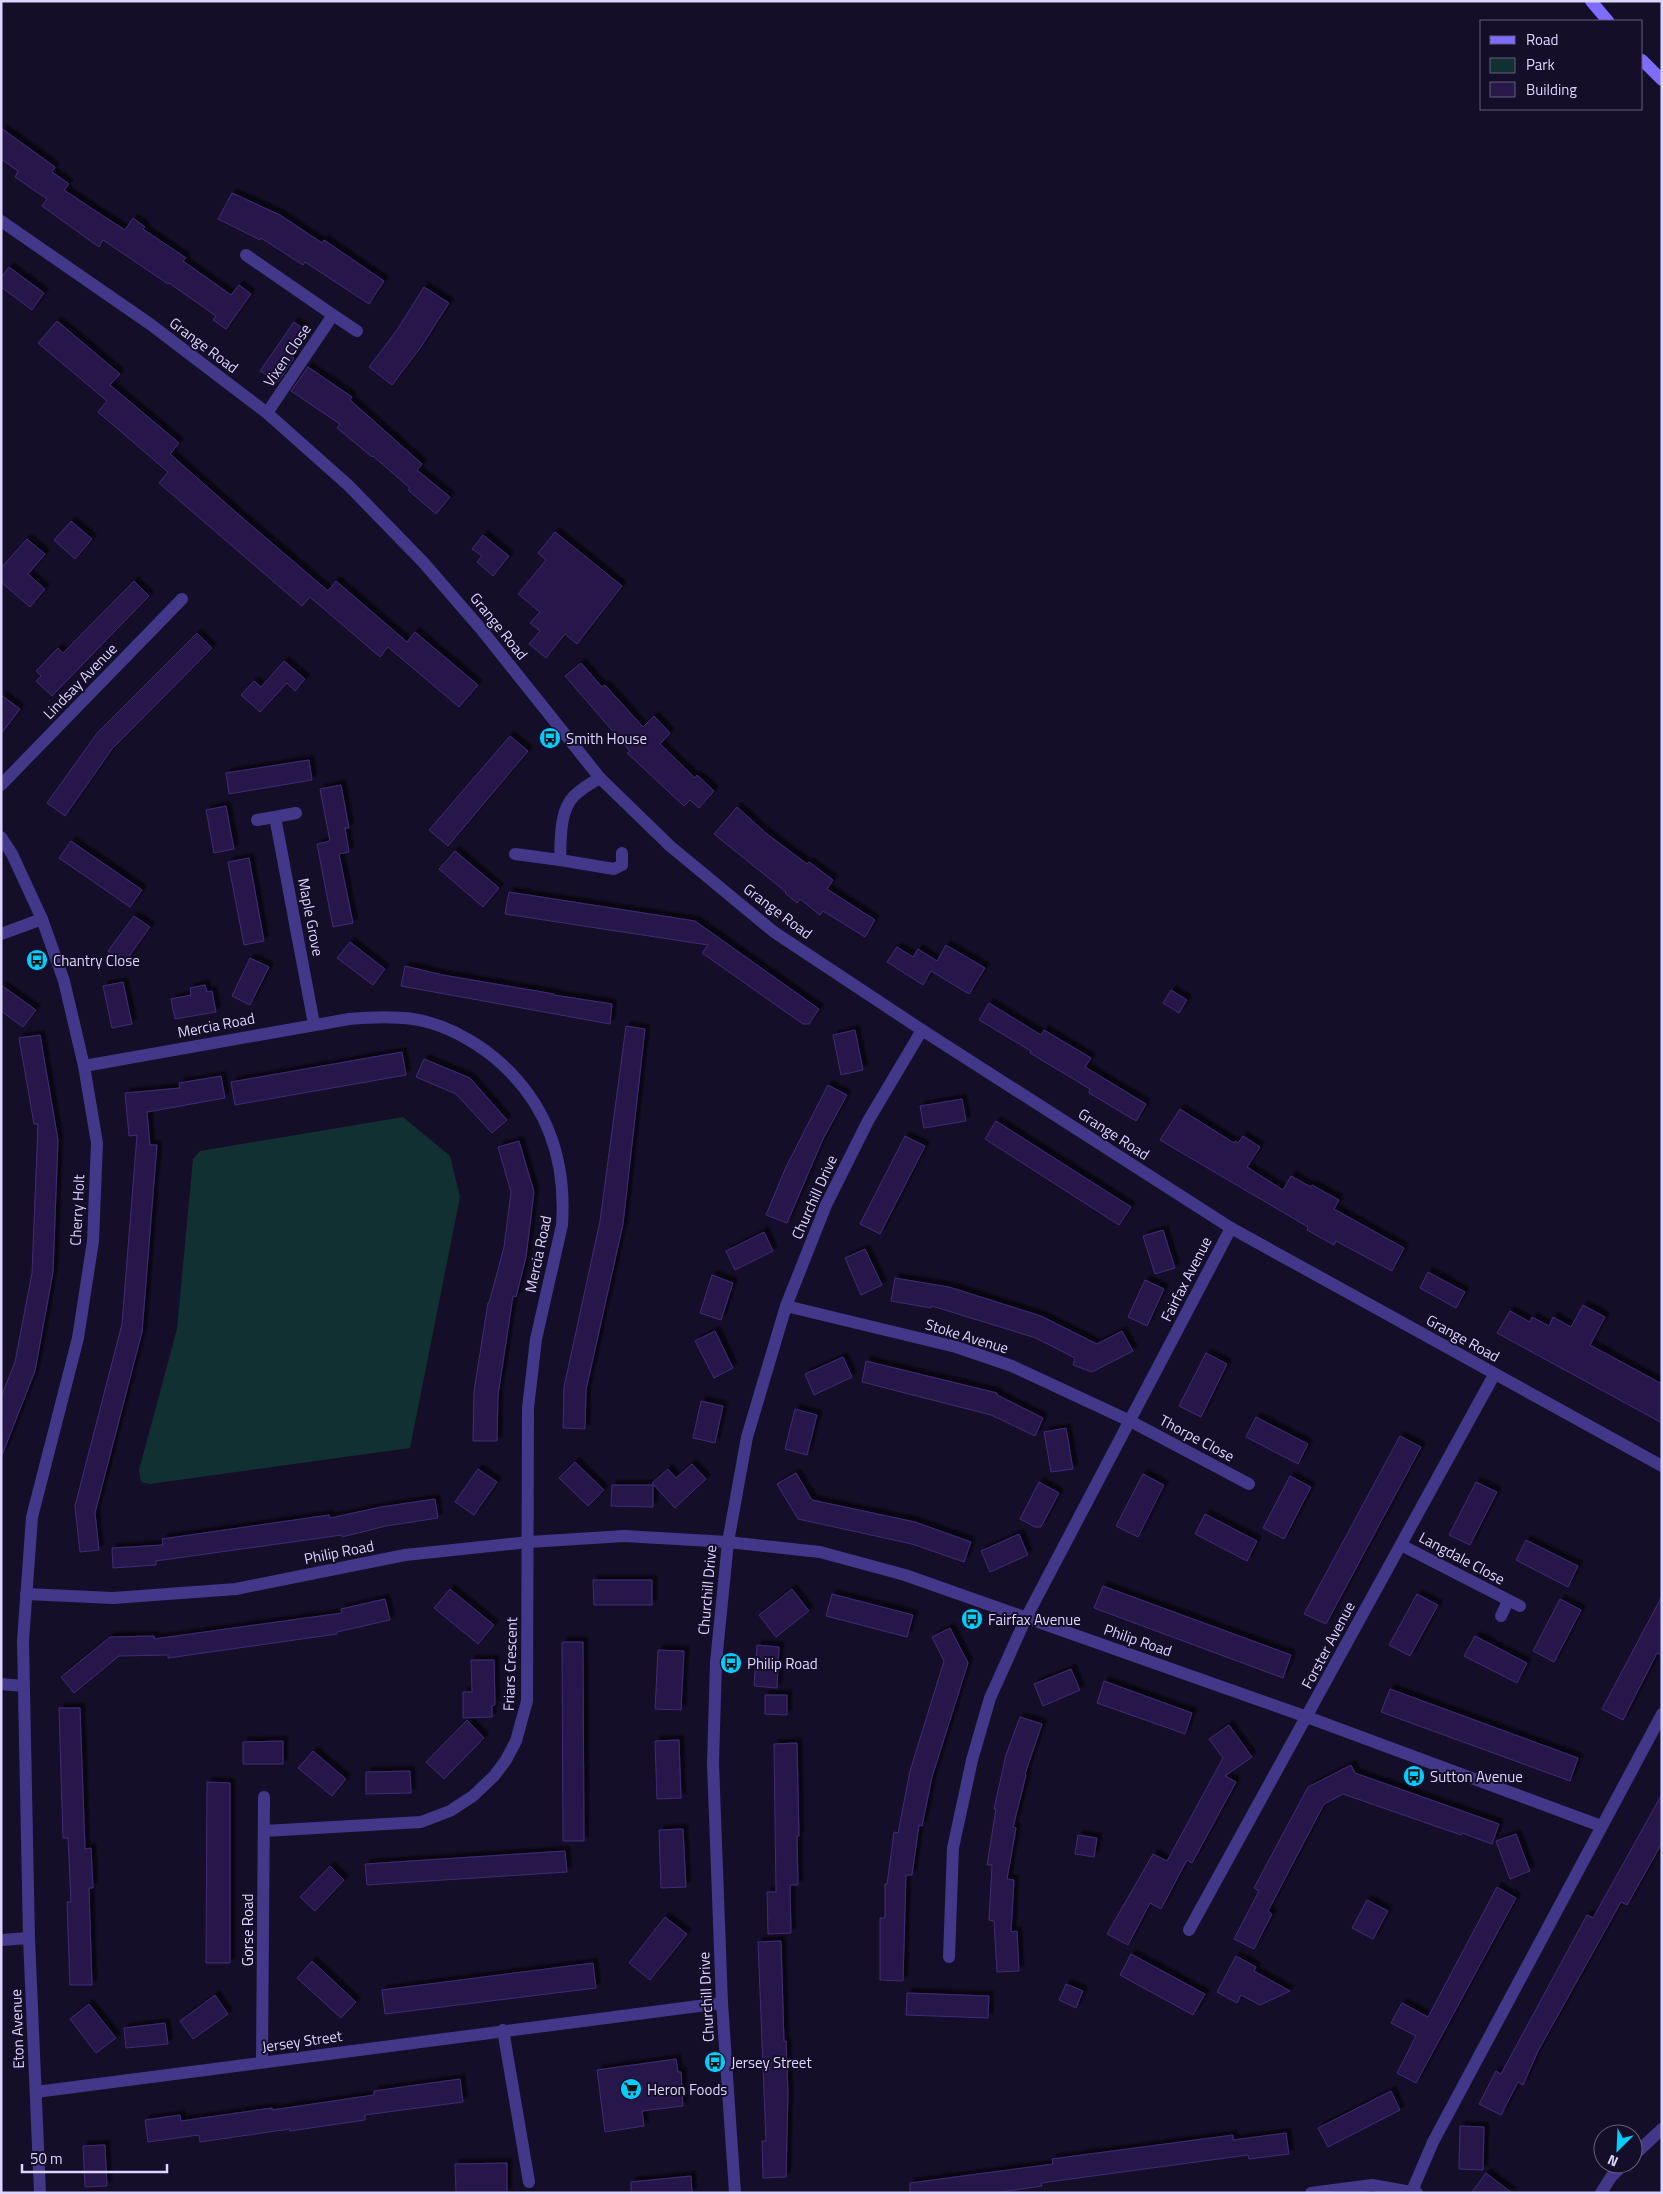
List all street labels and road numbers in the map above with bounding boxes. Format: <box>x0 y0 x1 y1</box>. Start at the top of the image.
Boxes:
street label: Grange Road <box>165 311 243 379</box>
street label: Vixen Close <box>257 319 317 391</box>
street label: Grange Road <box>465 587 533 665</box>
street label: Lindsay Avenue <box>38 638 122 724</box>
street label: Maple Grove <box>292 876 330 958</box>
street label: Grange Road <box>739 877 817 945</box>
street label: Mercia Road <box>175 1006 257 1044</box>
street label: Grange Road <box>1074 1102 1154 1166</box>
street label: Churchill Drive <box>785 1151 843 1243</box>
street label: Cherry Holt <box>64 1173 90 1246</box>
street label: Mercia Road <box>519 1213 557 1295</box>
street label: Fairfax Avenue <box>1155 1232 1217 1326</box>
street label: Grange Road <box>1422 1308 1504 1368</box>
street label: Stoke Avenue <box>923 1312 1011 1360</box>
street label: Thorpe Close <box>1155 1409 1239 1467</box>
street label: Langdale Close <box>1415 1526 1509 1590</box>
street label: Philip Road <box>302 1534 376 1570</box>
street label: Churchill Drive <box>692 1544 722 1636</box>
street label: Forster Avenue <box>1295 1597 1361 1693</box>
street label: Friars Crescent <box>497 1616 523 1711</box>
street label: Philip Road <box>1101 1618 1175 1662</box>
street label: Gorse Road <box>236 1894 259 1966</box>
street label: Churchill Drive <box>692 1951 720 2043</box>
street label: Eton Avenue <box>4 1989 30 2069</box>
street label: Jersey Street <box>260 2024 344 2058</box>

